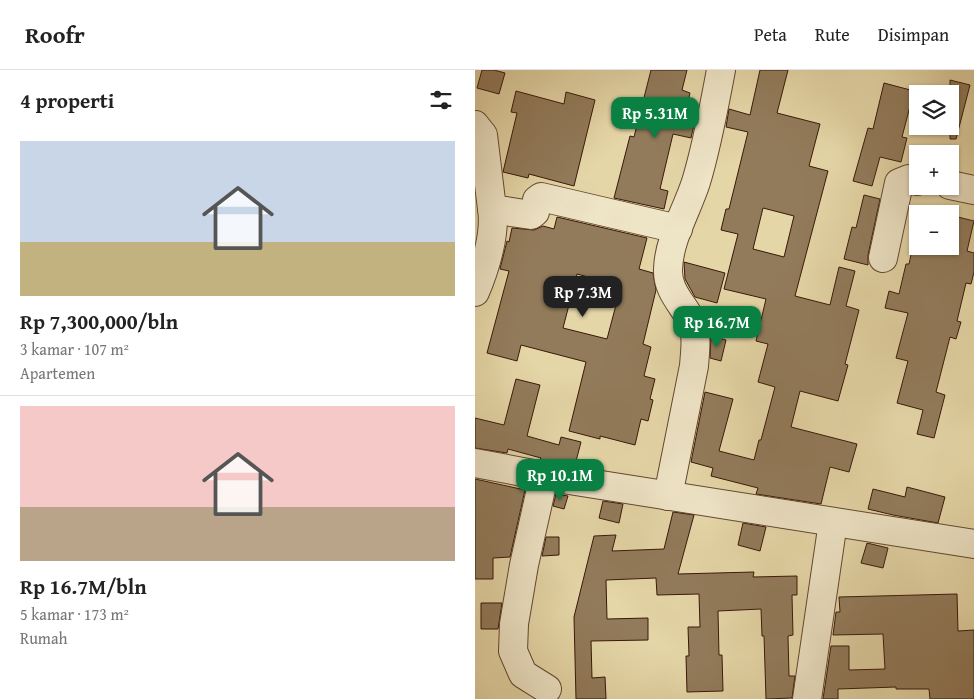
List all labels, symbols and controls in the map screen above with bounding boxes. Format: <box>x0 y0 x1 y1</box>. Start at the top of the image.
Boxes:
text: Roofr <box>25 17 85 52</box>
text: Peta <box>754 21 787 48</box>
text: Rute <box>815 21 850 48</box>
text: Disimpan <box>878 21 949 48</box>
text: 4 properti <box>20 85 114 116</box>
map controls <box>909 85 959 255</box>
button: layers <box>909 85 959 135</box>
icon: filters <box>427 86 455 114</box>
pin: Rp 5.31M <box>603 97 707 139</box>
text: Rp 5.31M <box>622 101 688 125</box>
button: + <box>909 145 959 195</box>
icon: home <box>193 173 283 263</box>
button: − <box>909 205 959 255</box>
pin: Rp 7.3M <box>537 276 629 318</box>
text: Rp 7.3M <box>554 280 612 304</box>
text: Rp 7,300,000/bln <box>20 306 178 337</box>
pin: Rp 16.7M <box>665 306 769 348</box>
text: Rp 16.7M <box>684 310 750 334</box>
text: 3 kamar · 107 m² <box>20 337 129 361</box>
text: Apartemen <box>20 361 95 385</box>
icon: home <box>193 439 283 529</box>
pin: Rp 10.1M <box>508 458 612 501</box>
text: Rp 10.1M <box>527 463 593 487</box>
text: Rp 16.7M/bln <box>20 571 147 602</box>
text: 5 kamar · 173 m² <box>20 602 129 626</box>
text: Rumah <box>20 626 67 650</box>

